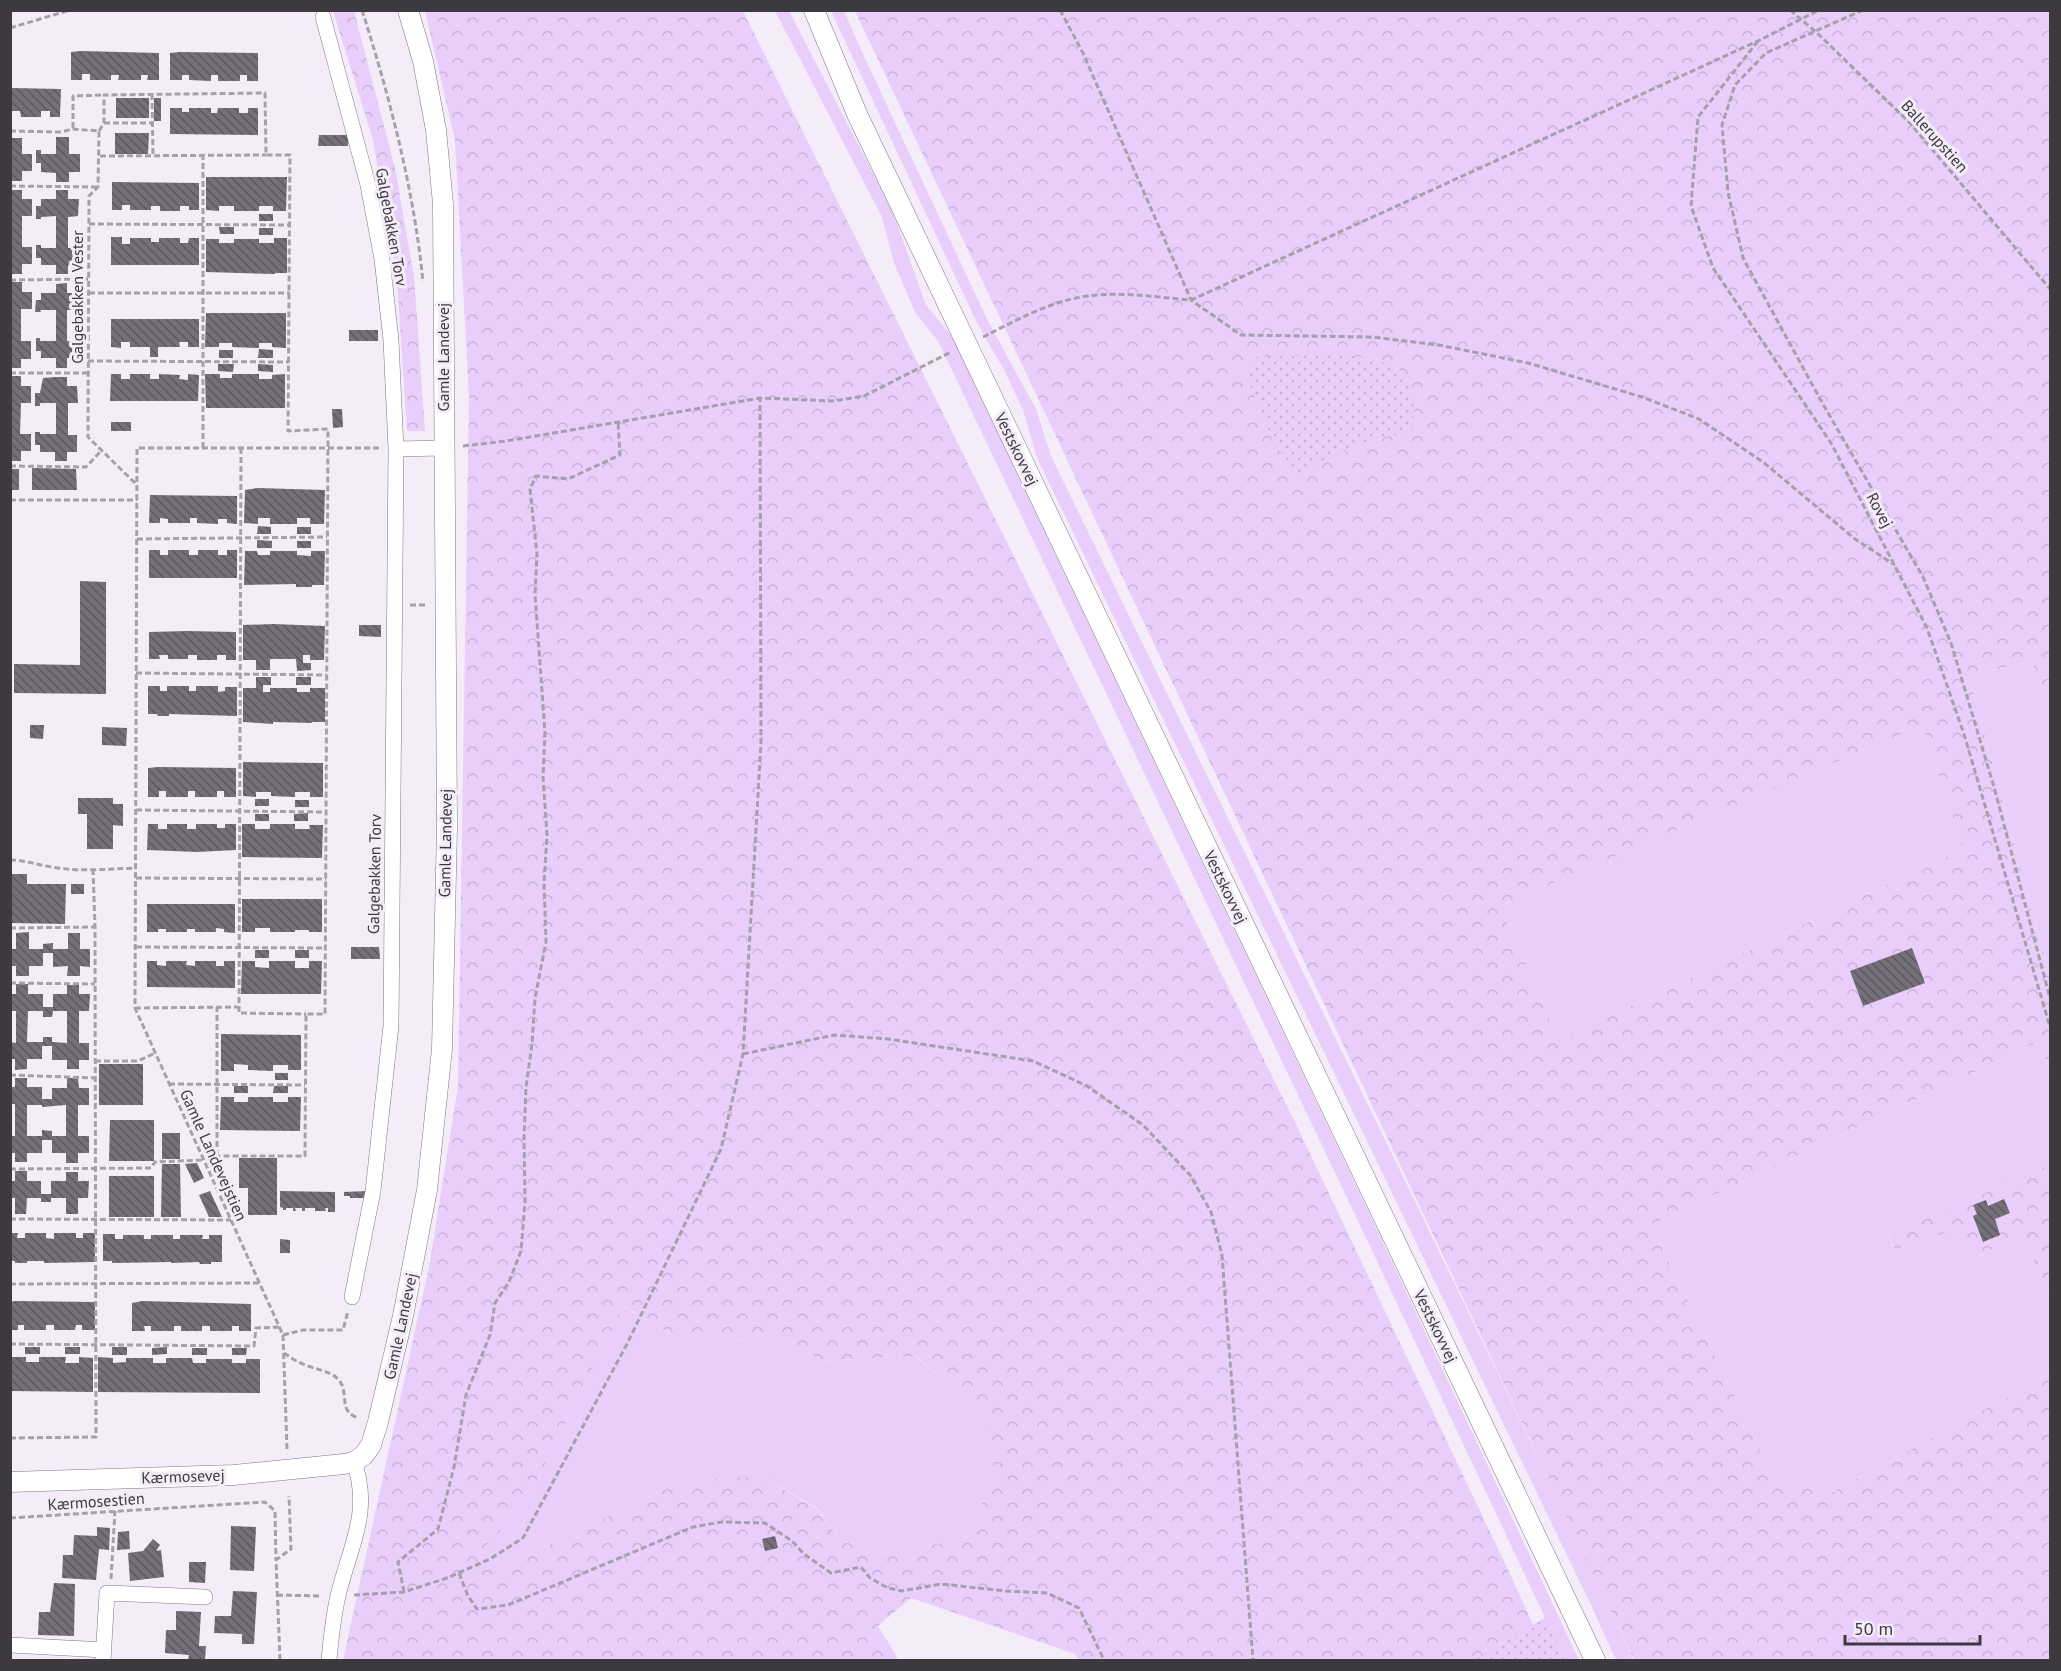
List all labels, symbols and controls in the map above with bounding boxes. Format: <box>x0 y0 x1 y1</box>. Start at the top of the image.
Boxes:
street label: Ballerupstien <box>1897 96 1973 176</box>
street label: Galgebakken Torv <box>372 166 412 288</box>
street label: Galgebakken Vester <box>67 230 87 364</box>
street label: Gamle Landevej <box>433 303 453 411</box>
street label: Vestskovvej <box>990 408 1043 489</box>
street label: Rovej <box>1862 489 1898 531</box>
street label: Gamle Landevej <box>434 788 456 898</box>
street label: Galgebakken Torv <box>363 814 385 934</box>
street label: Vestskovvej <box>1199 846 1252 927</box>
street label: Gamle Landevejstien <box>176 1086 252 1224</box>
street label: Gamle Landevej <box>379 1271 421 1381</box>
street label: Vestskovvej <box>1409 1285 1462 1366</box>
street label: Kærmosevej <box>141 1465 225 1487</box>
street label: Kærmosestien <box>47 1488 145 1514</box>
scale bar <box>1845 1608 1980 1646</box>
text: 50 m <box>1854 1617 1893 1640</box>

